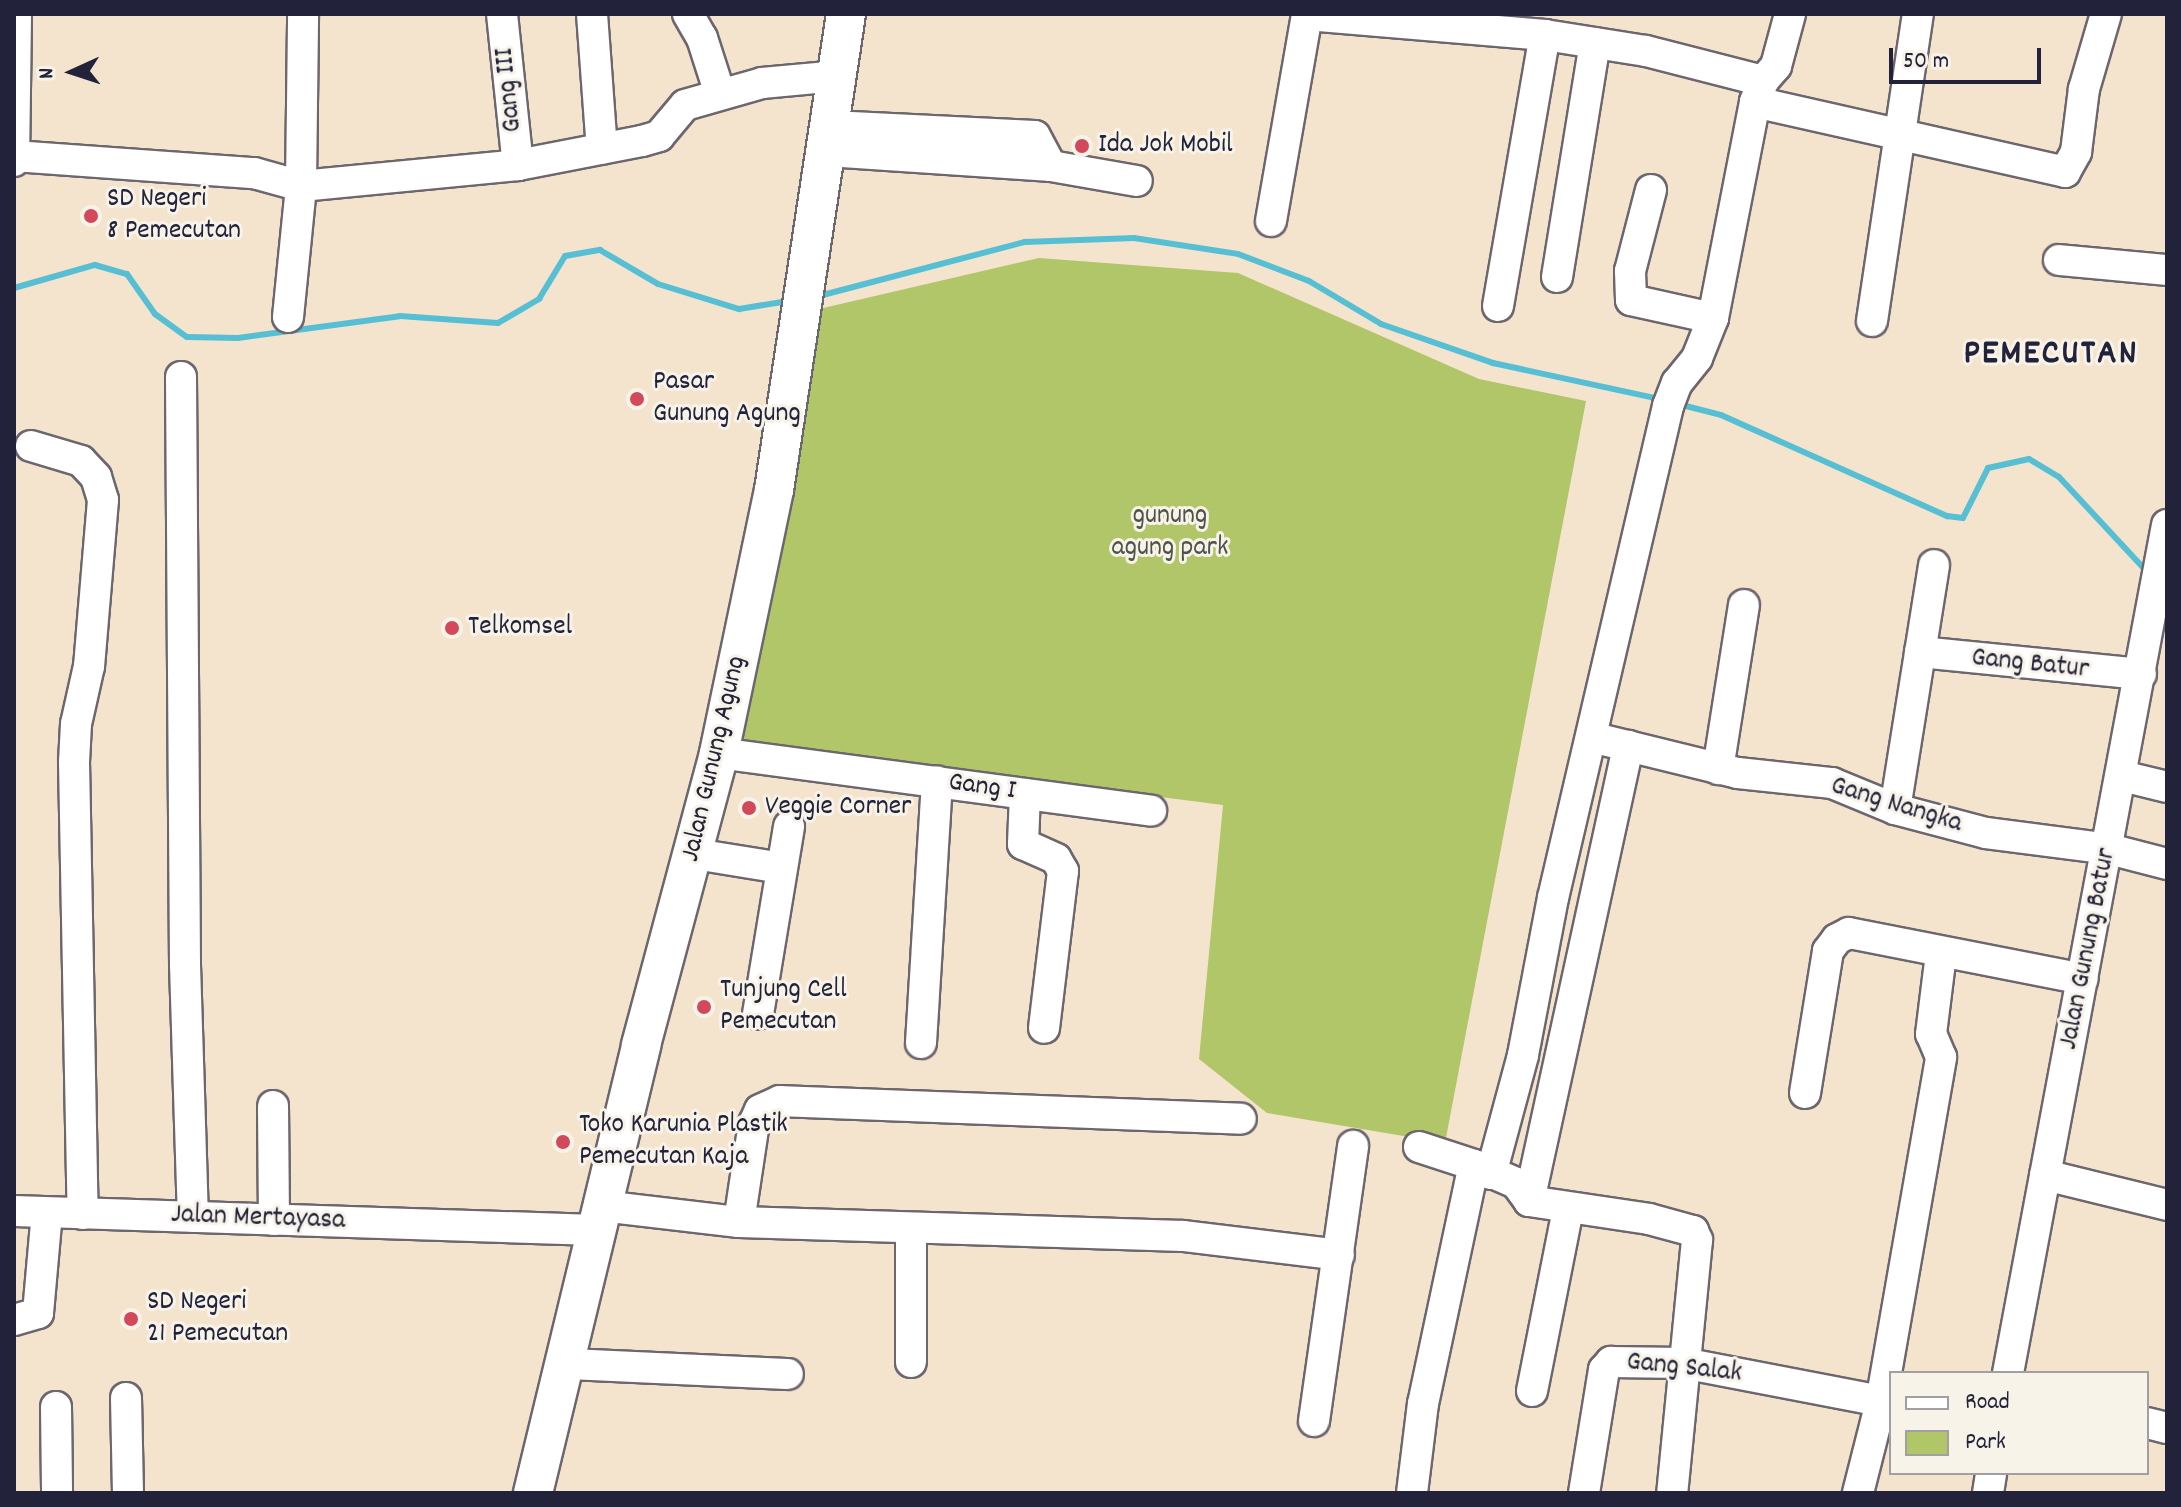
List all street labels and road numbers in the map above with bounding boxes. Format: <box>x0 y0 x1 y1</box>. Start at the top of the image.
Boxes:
street label: Gang III <box>489 46 531 134</box>
street label: Gang Batur <box>1970 642 2090 688</box>
street label: Jalan Gunung Agung <box>675 653 755 865</box>
street label: Gang I <box>946 767 1018 809</box>
street label: Gang Nangka <box>1826 770 1966 842</box>
street label: Jalan Gunung Batur <box>2053 845 2125 1053</box>
street label: Jalan Mertayasa <box>170 1199 346 1239</box>
street label: Gang Salak <box>1625 1346 1743 1392</box>

